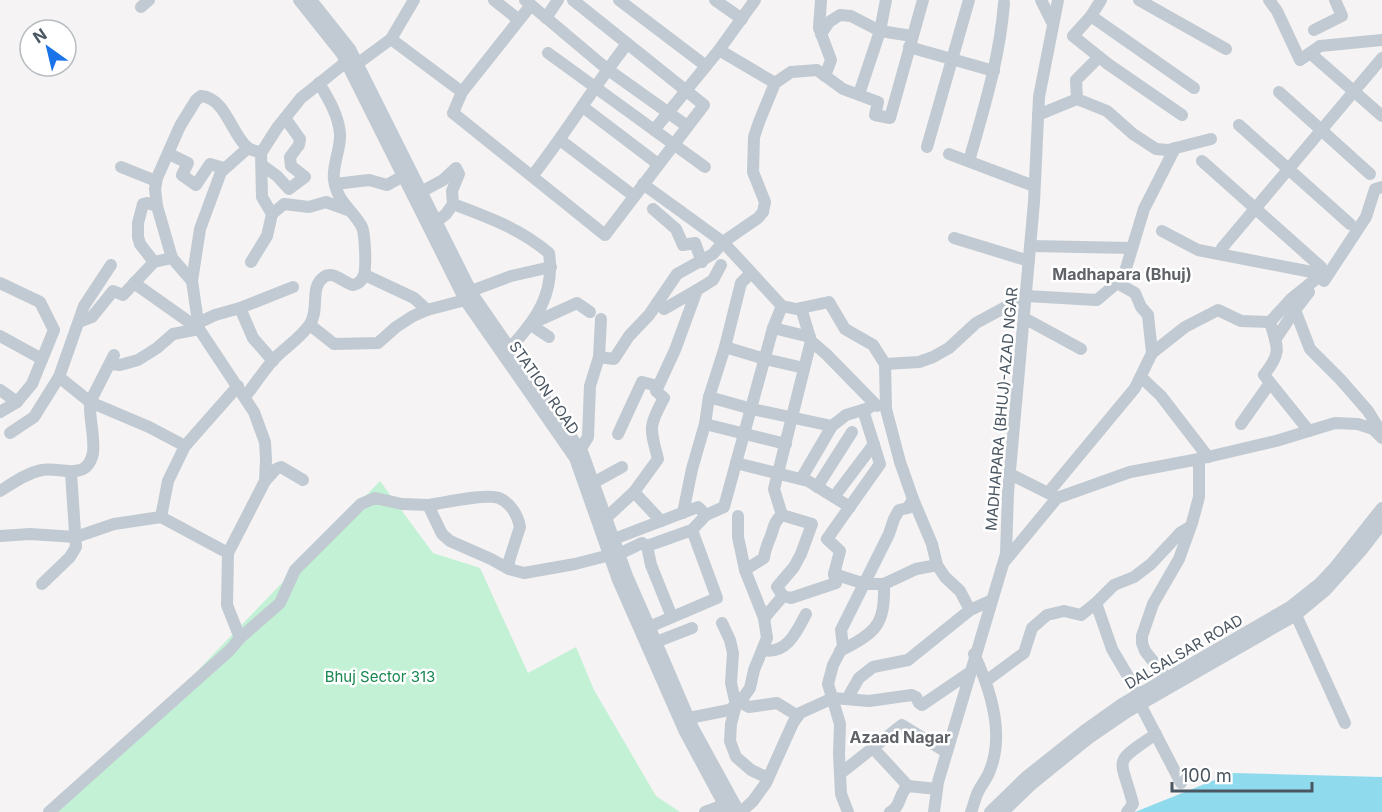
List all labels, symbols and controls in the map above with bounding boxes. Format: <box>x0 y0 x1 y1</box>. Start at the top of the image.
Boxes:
north arrow <box>18 18 78 78</box>
text: N <box>29 24 50 47</box>
district label: Madhapara (Bhuj) <box>1052 264 1192 284</box>
street label: MADHAPARA (BHUJ)-AZAD NGAR <box>981 286 1022 532</box>
street label: STATION ROAD <box>505 337 584 438</box>
street label: DALSALSAR ROAD <box>1121 610 1246 693</box>
park label: Bhuj Sector 313 <box>325 667 435 686</box>
district label: Azaad Nagar <box>850 727 951 747</box>
scale bar <box>1172 755 1312 793</box>
text: 100 m <box>1181 765 1232 786</box>

